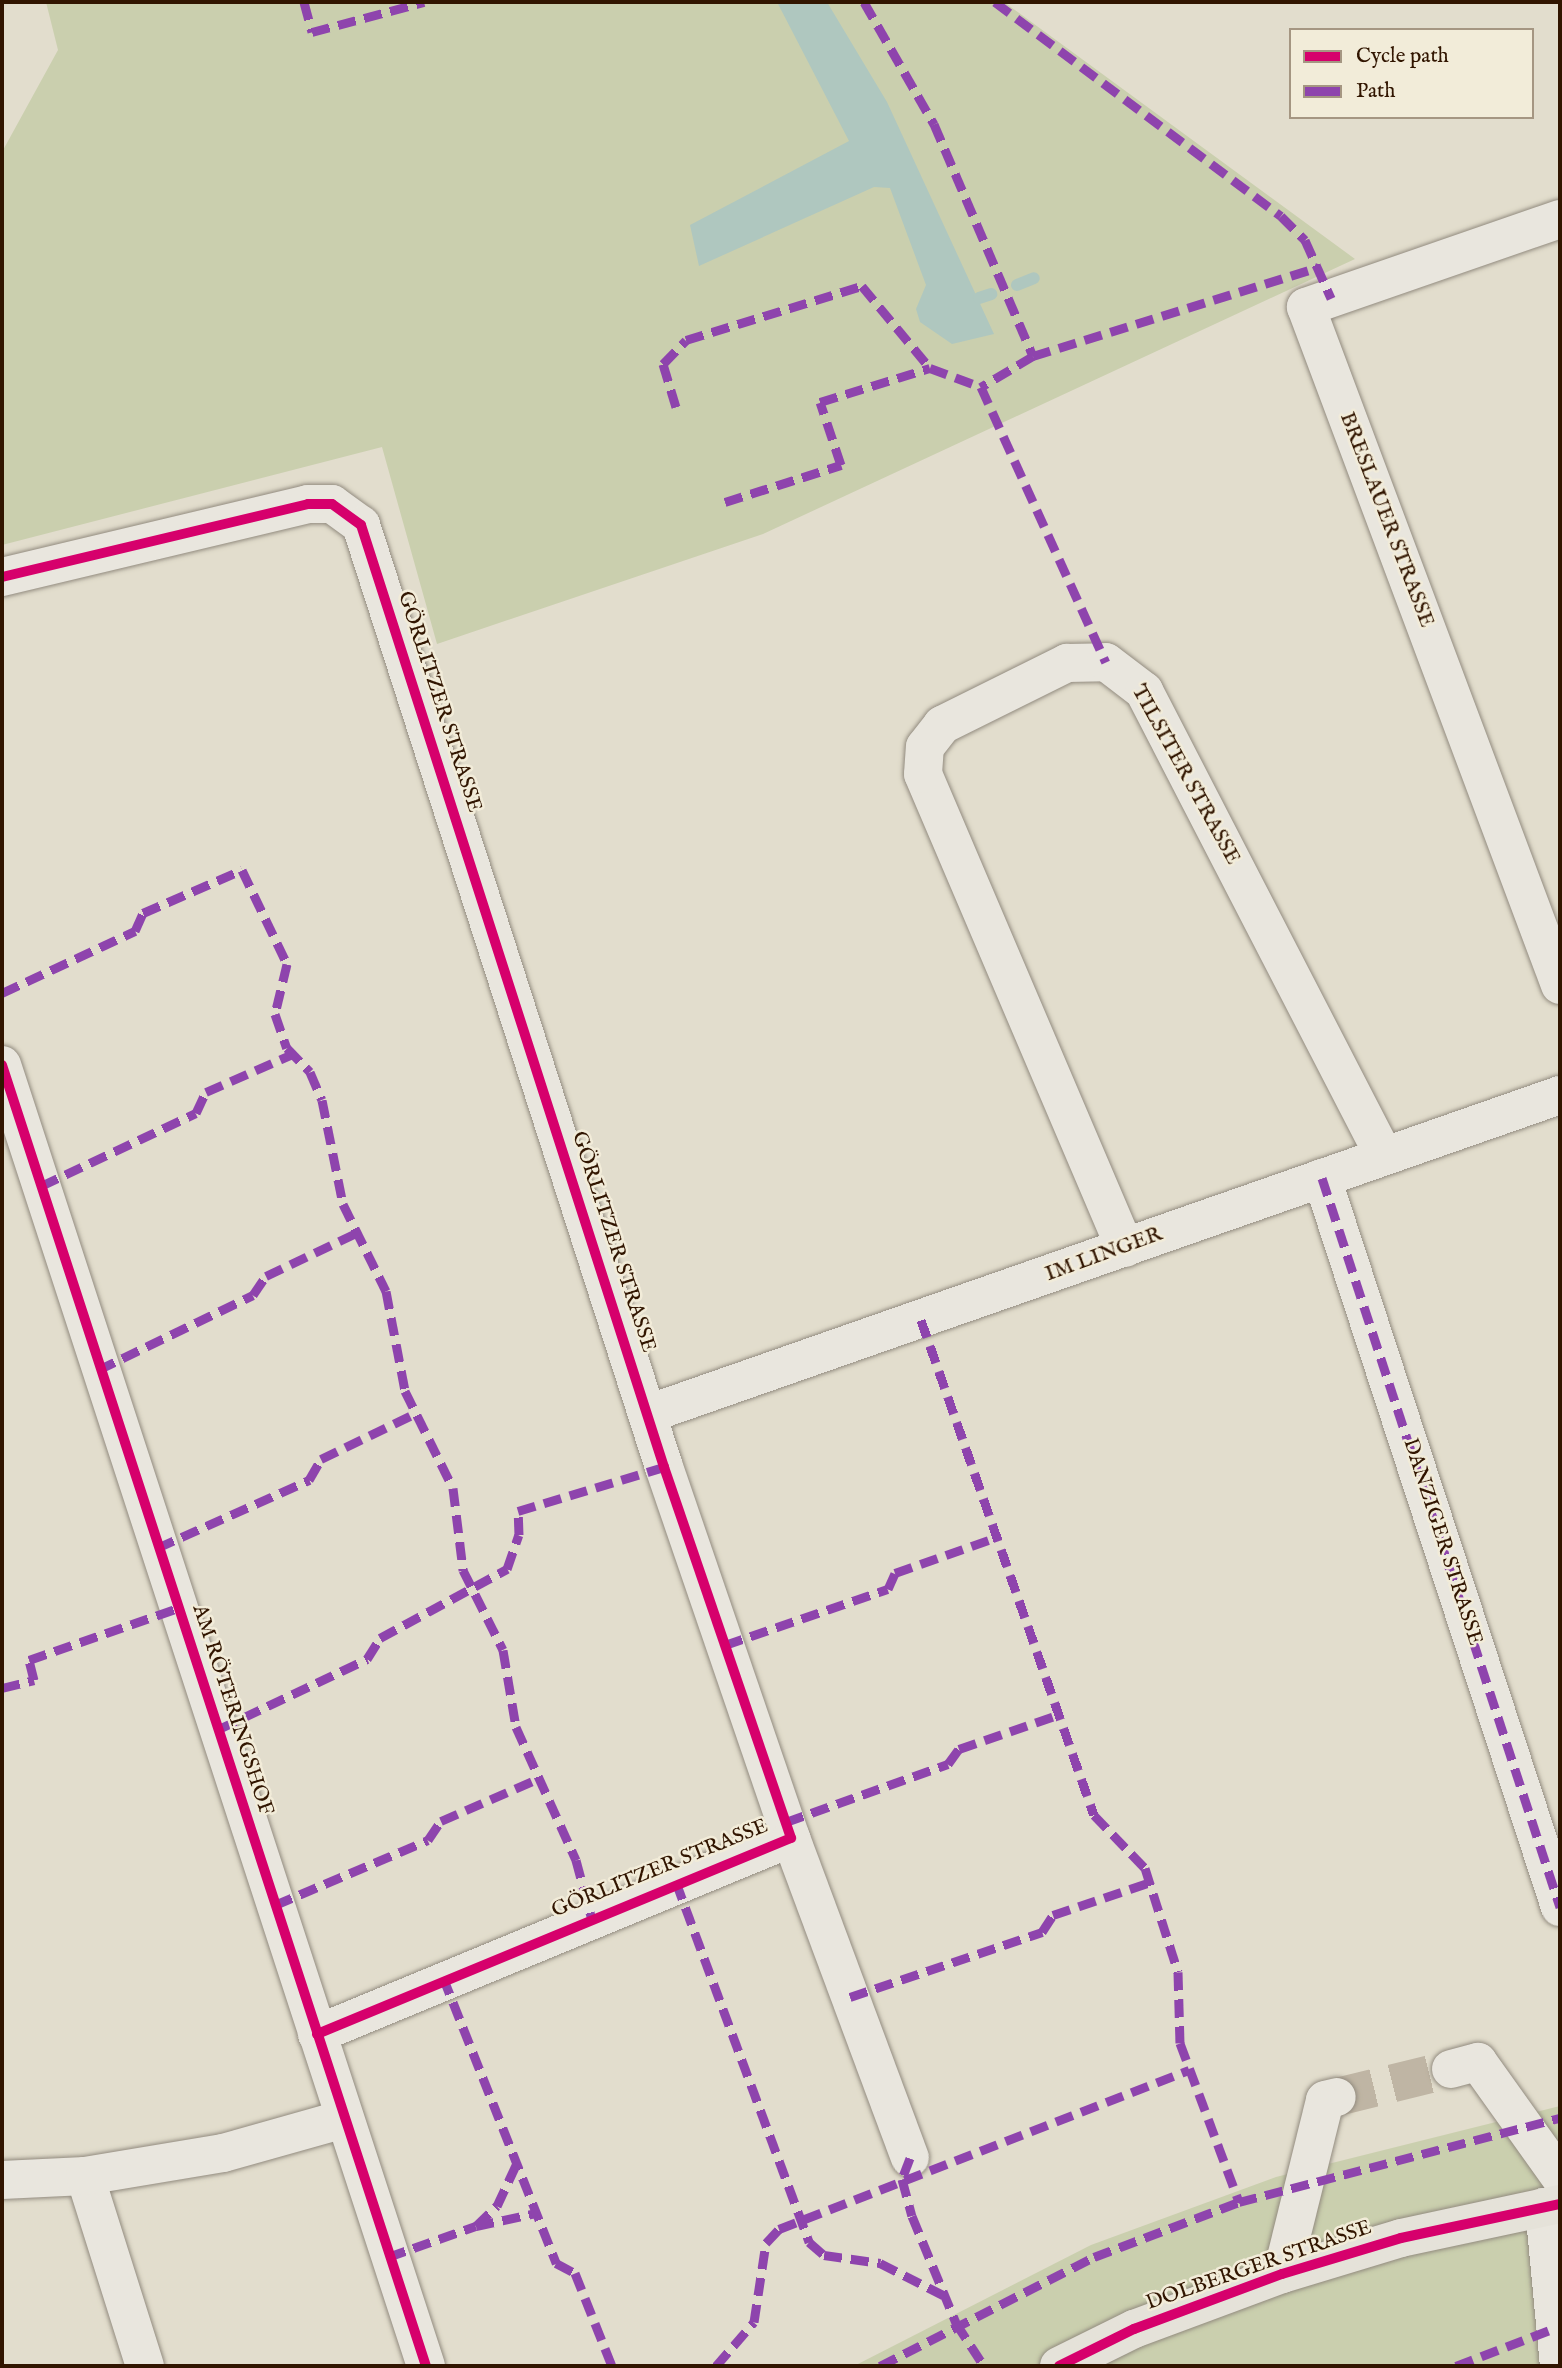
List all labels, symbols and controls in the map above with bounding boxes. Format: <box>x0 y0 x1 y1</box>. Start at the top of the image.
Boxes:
legend <box>1289 28 1534 119</box>
text: Cycle path <box>1356 43 1449 70</box>
text: Path <box>1356 78 1395 105</box>
street label: BRESLAUER STRASSE <box>1333 409 1439 631</box>
street label: GÖRLITZER STRASSE <box>391 588 487 816</box>
street label: TILSITER STRASSE <box>1125 681 1245 869</box>
street label: GÖRLITZER STRASSE <box>565 1128 661 1356</box>
street label: IM LINGER <box>1042 1222 1166 1288</box>
street label: DANZIGER STRASSE <box>1397 1435 1487 1649</box>
street label: AM RÖTERINGSHOF <box>186 1602 278 1818</box>
street label: GÖRLITZER STRASSE <box>548 1814 772 1924</box>
street label: DOLBERGER STRASSE <box>1143 2216 1375 2316</box>

